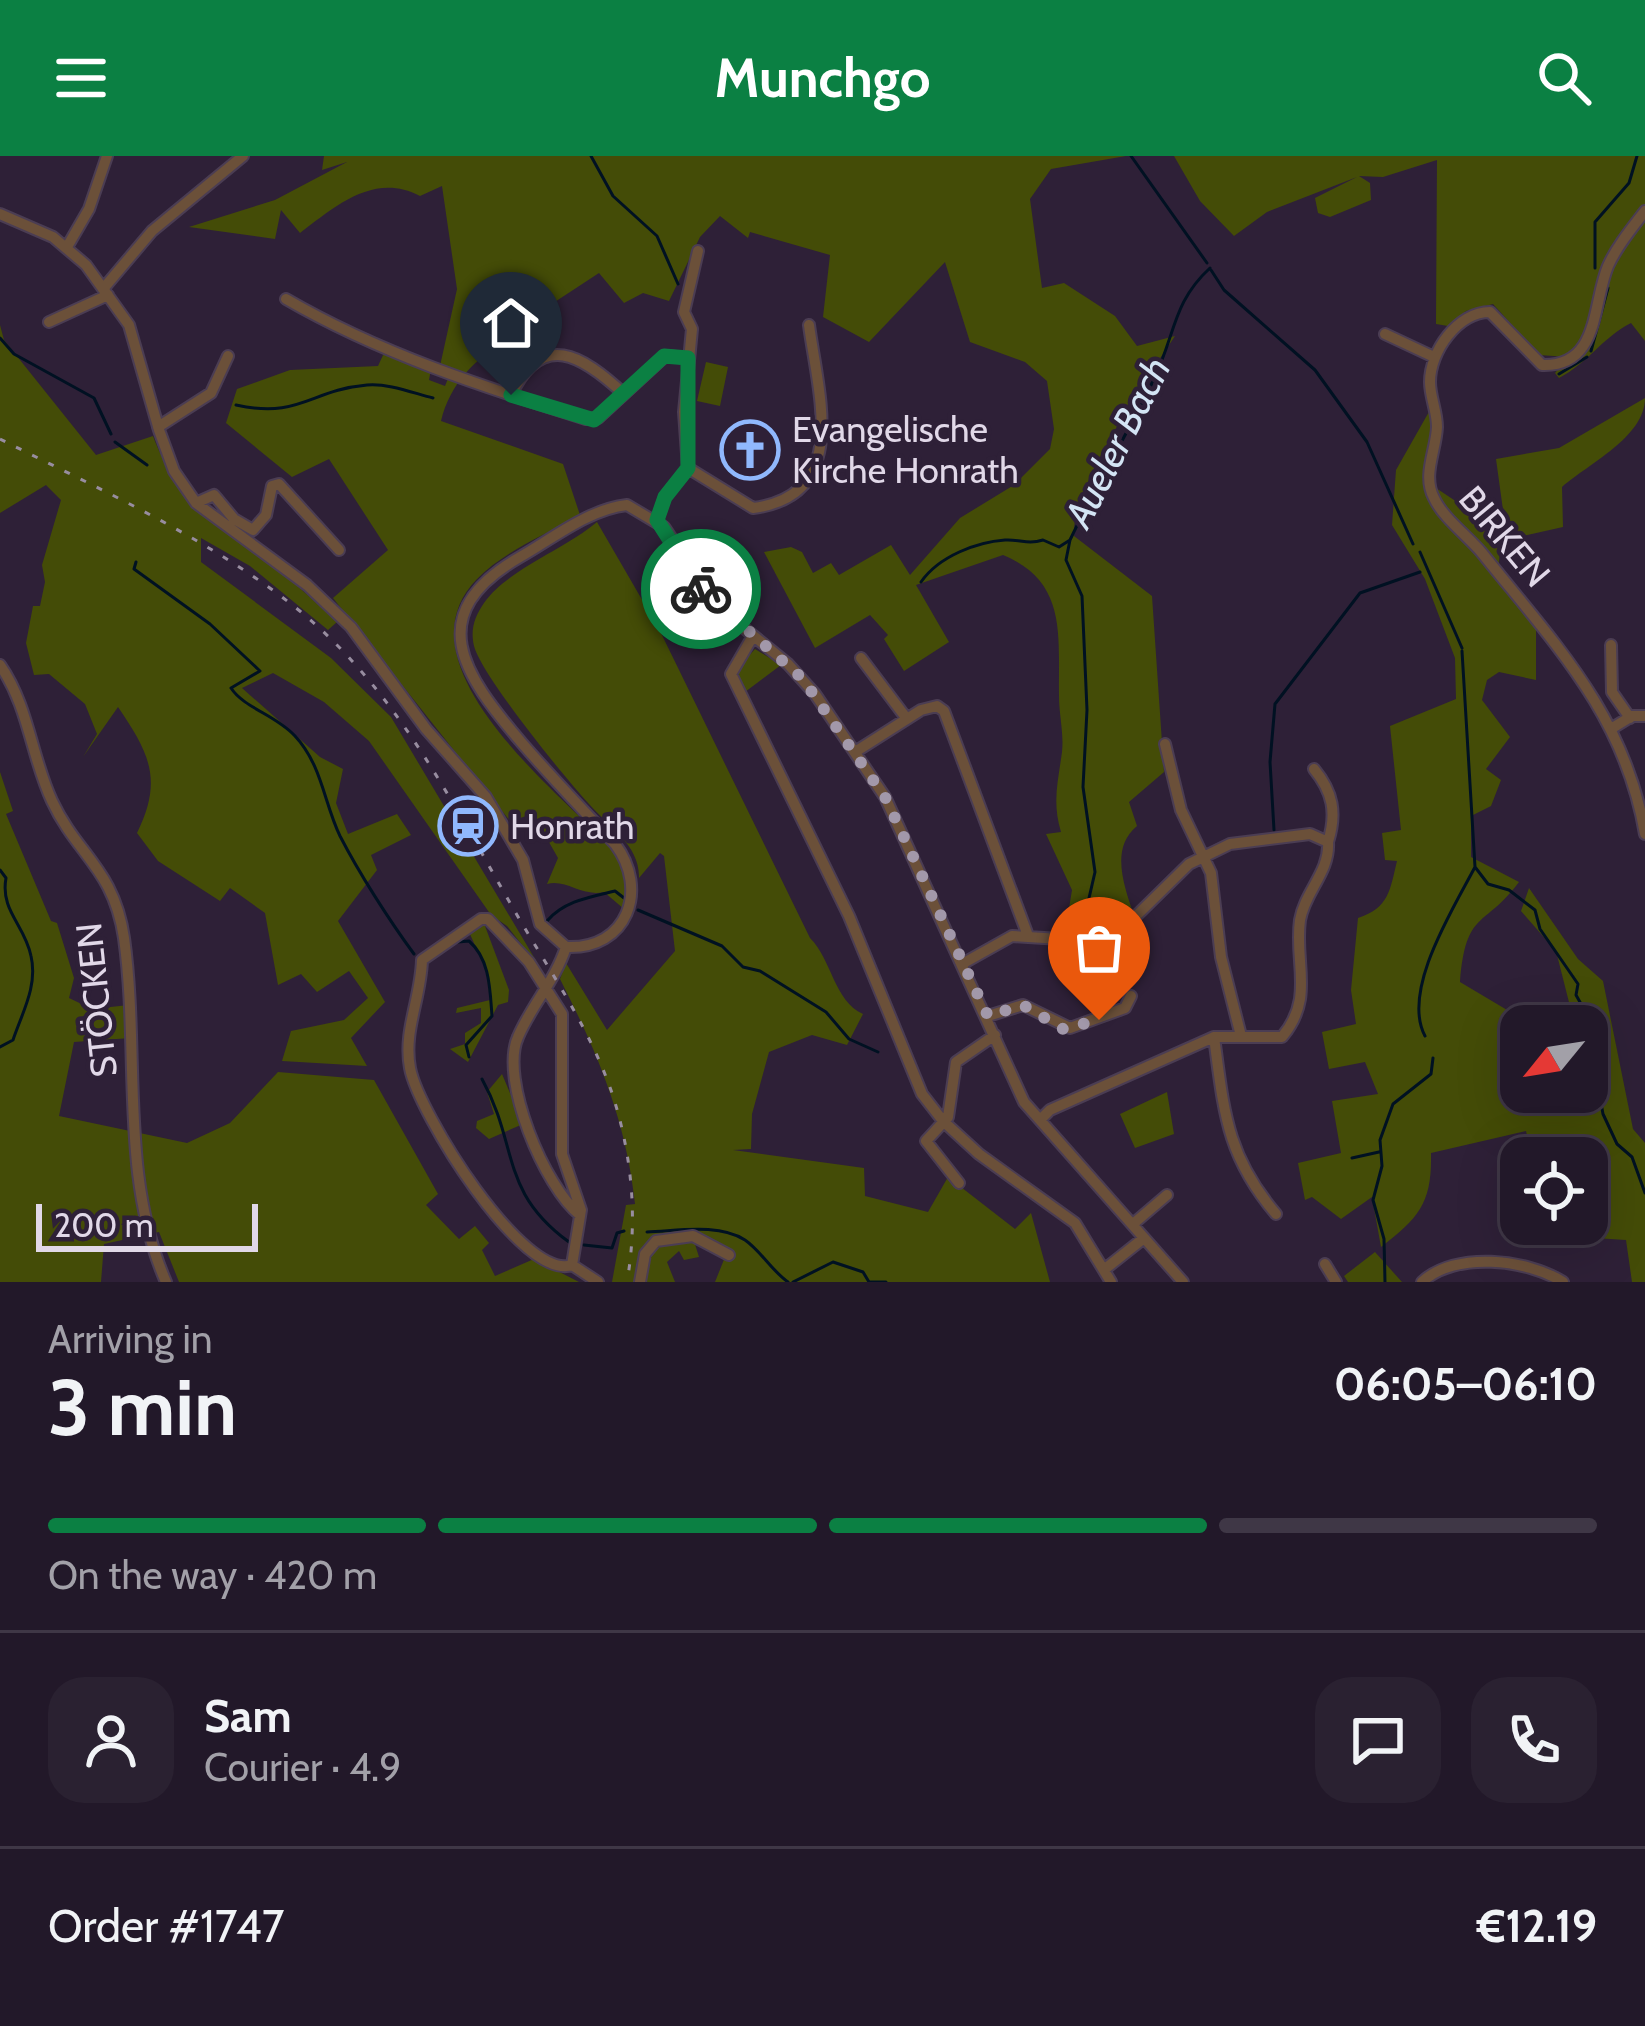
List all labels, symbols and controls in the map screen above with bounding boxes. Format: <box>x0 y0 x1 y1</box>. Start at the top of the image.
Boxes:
icon: menu <box>48 45 114 111</box>
text: Munchgo <box>715 45 930 111</box>
icon: search <box>1531 45 1597 111</box>
pin <box>460 272 562 395</box>
icon: home <box>478 290 544 356</box>
water label: Aueler Bach <box>1053 349 1180 537</box>
place label: Evangelische Kirche Honrath <box>792 407 1019 492</box>
church icon: Evangelische Kirche Honrath <box>719 419 781 481</box>
street label: BIRKEN <box>1450 477 1560 595</box>
courier <box>641 529 761 649</box>
icon: bike <box>668 556 734 622</box>
station icon: Honrath <box>437 795 499 857</box>
place label: Honrath <box>510 804 635 848</box>
pin <box>1048 897 1150 1020</box>
icon: bag <box>1066 915 1132 981</box>
street label: STÖCKEN <box>66 921 126 1079</box>
north arrow <box>1500 1005 1608 1113</box>
map controls <box>1500 1005 1608 1245</box>
button: locate <box>1500 1137 1608 1245</box>
scale bar <box>36 1198 258 1251</box>
text: 200 m <box>54 1205 154 1245</box>
text: Arriving in <box>48 1315 212 1363</box>
text: 06:05–06:10 <box>1334 1357 1597 1411</box>
text: 3 min <box>48 1360 237 1455</box>
text: On the way · 420 m <box>48 1551 377 1599</box>
button: person <box>48 1677 174 1803</box>
button: chat <box>1315 1677 1441 1803</box>
button: phone <box>1471 1677 1597 1803</box>
text: Sam <box>204 1689 292 1743</box>
text: Courier · 4.9 <box>204 1743 401 1791</box>
text: Order #1747 <box>48 1899 284 1953</box>
text: €12.19 <box>1477 1899 1597 1953</box>

